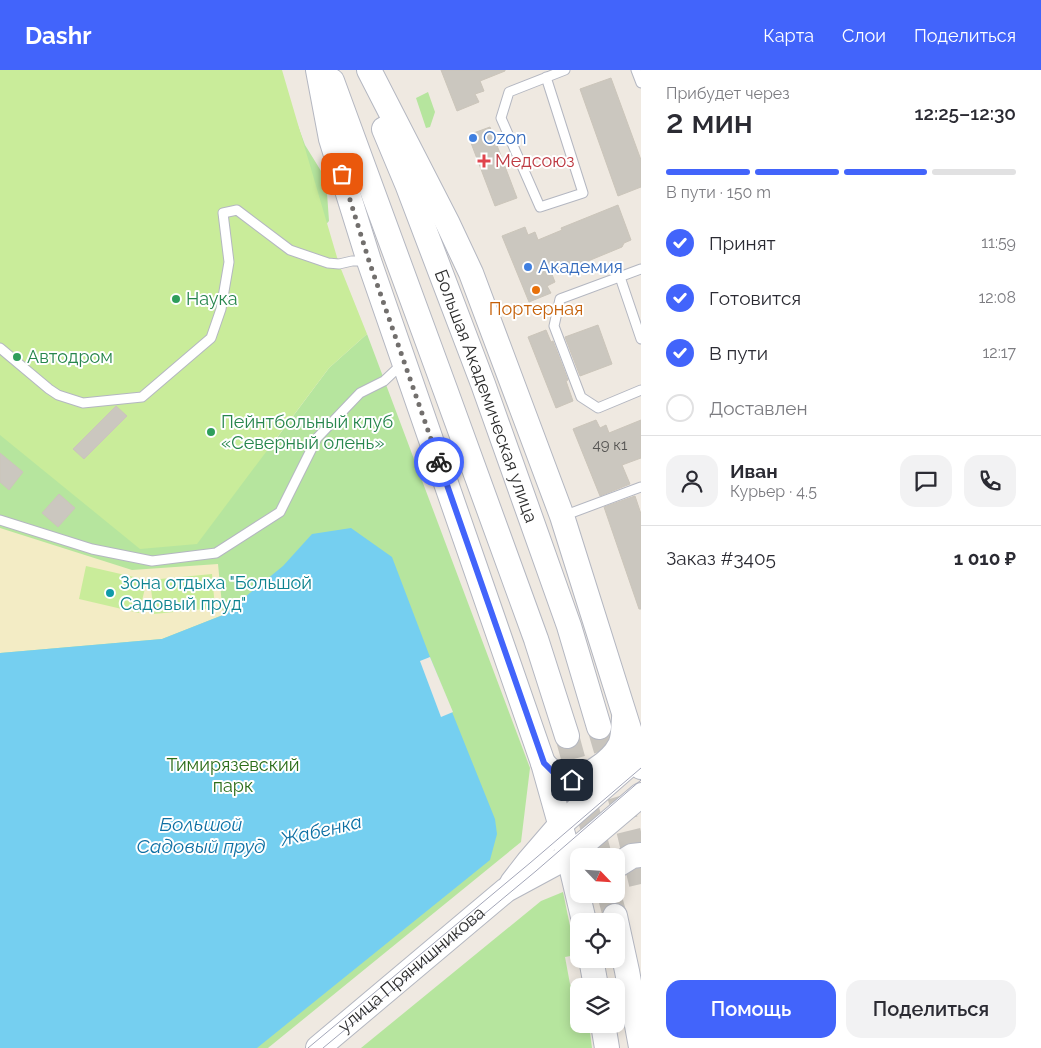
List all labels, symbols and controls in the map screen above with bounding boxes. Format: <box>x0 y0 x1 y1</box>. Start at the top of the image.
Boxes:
text: Dashr <box>25 21 91 50</box>
text: Карта <box>763 25 814 46</box>
text: Слои <box>842 25 886 46</box>
text: Поделиться <box>914 25 1016 46</box>
text: Прибудет через <box>666 84 790 103</box>
text: 12:25–12:30 <box>915 102 1016 124</box>
text: 2 мин <box>666 103 753 140</box>
place label: Ozon <box>483 127 526 148</box>
marker: Ozon <box>467 132 479 144</box>
place label: Медсоюз <box>495 150 574 171</box>
pin <box>321 153 363 195</box>
marker: Медсоюз <box>477 154 491 168</box>
icon: bag <box>328 160 356 188</box>
text: В пути · 150 m <box>666 183 771 202</box>
icon: check <box>666 229 694 257</box>
text: Принят <box>709 232 776 254</box>
text: 11:59 <box>981 233 1016 252</box>
place label: Академия <box>538 256 623 277</box>
marker: Академия <box>522 261 534 273</box>
street label: Большая Академическая улица <box>430 266 542 525</box>
marker: Портерная <box>530 284 542 296</box>
icon: check <box>666 284 694 312</box>
text: Готовится <box>709 287 801 309</box>
place label: Наука <box>186 288 238 309</box>
text: 12:08 <box>979 288 1016 307</box>
marker: Наука <box>170 293 182 305</box>
place label: Портерная <box>489 298 583 319</box>
icon: check <box>666 339 694 367</box>
text: В пути <box>709 342 768 364</box>
text: 12:17 <box>982 343 1016 362</box>
place label: Автодром <box>27 346 113 367</box>
marker: Автодром <box>11 351 23 363</box>
text: Доставлен <box>709 397 808 419</box>
place label: Пейнтбольный клуб «Северный олень» <box>221 411 393 453</box>
marker: Пейнтбольный клуб «Северный олень» <box>205 426 217 438</box>
house number: 49 к1 <box>592 436 628 454</box>
courier <box>414 437 464 487</box>
icon: bike <box>425 448 453 476</box>
button: person <box>666 455 718 507</box>
button: chat <box>900 455 952 507</box>
button: phone <box>964 455 1016 507</box>
text: Иван <box>730 460 778 482</box>
text: Курьер · 4.5 <box>730 482 817 501</box>
text: Заказ #3405 <box>666 547 776 569</box>
text: 1 010 ₽ <box>954 547 1016 569</box>
place label: Зона отдыха "Большой Садовый пруд" <box>120 572 312 614</box>
marker: Зона отдыха "Большой Садовый пруд" <box>104 587 116 599</box>
park label: Тимирязевский парк <box>167 754 299 796</box>
pin <box>551 759 593 801</box>
icon: home <box>558 766 586 794</box>
water label: Жабенка <box>277 810 364 850</box>
water label: Большой Садовый пруд <box>137 813 265 857</box>
north arrow <box>570 848 625 902</box>
map controls <box>570 848 625 1033</box>
street label: улица Прянишникова <box>334 902 489 1037</box>
button: locate <box>570 913 625 968</box>
button: layers <box>570 978 625 1033</box>
button: Помощь <box>666 980 836 1038</box>
button: Поделиться <box>846 980 1016 1038</box>

